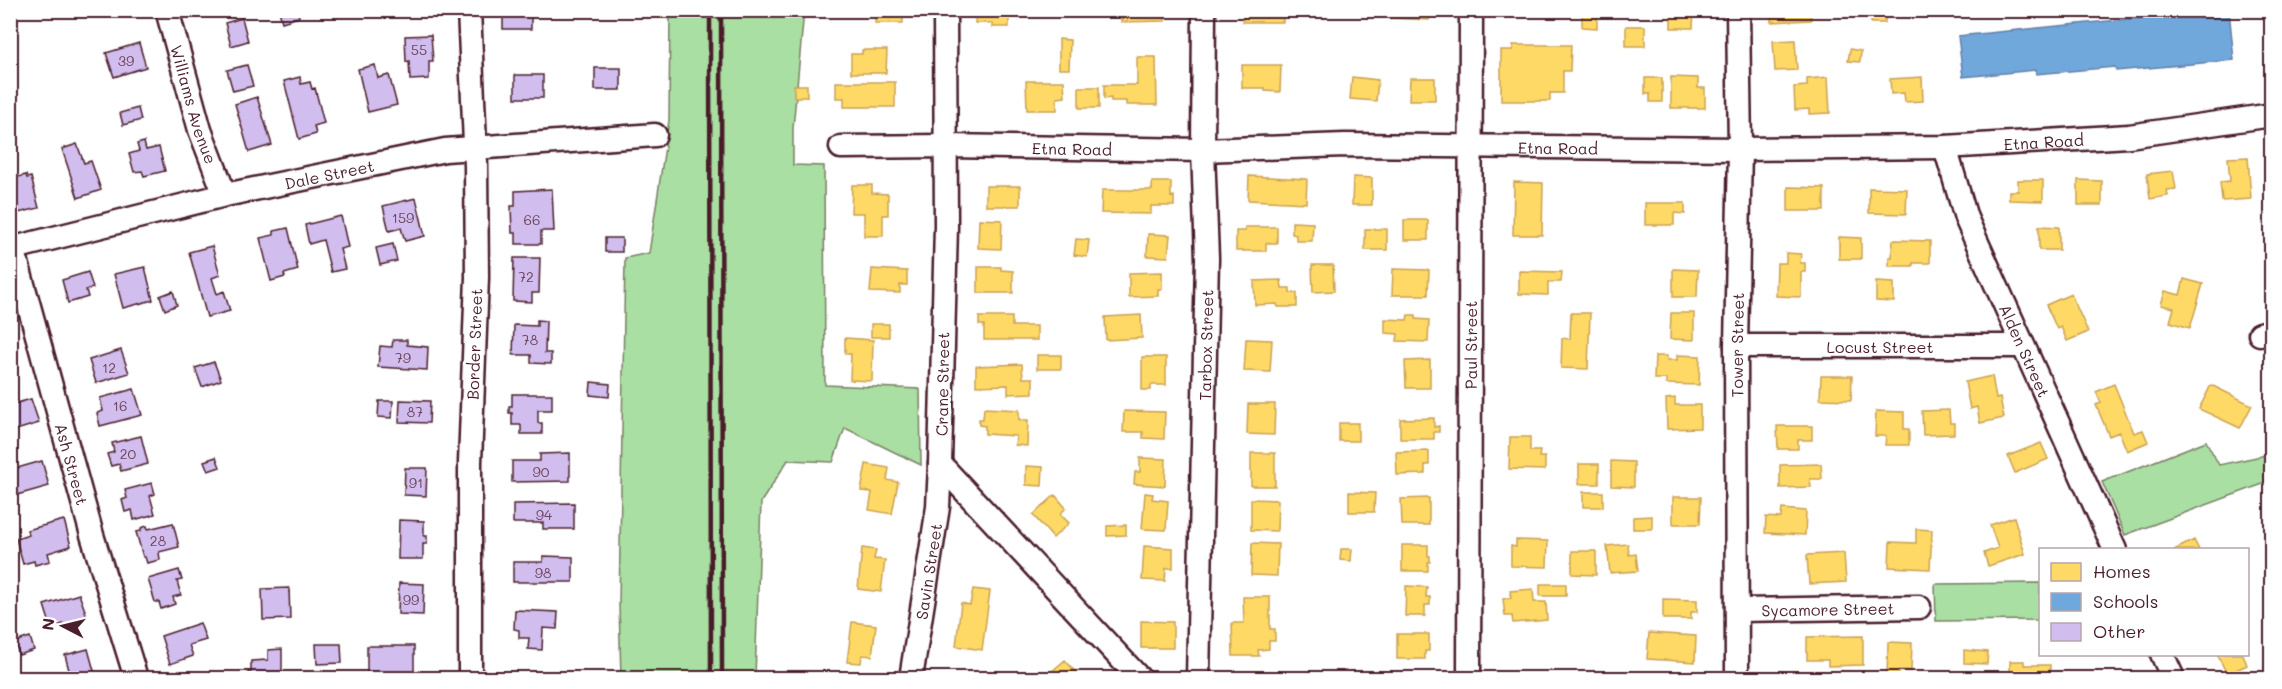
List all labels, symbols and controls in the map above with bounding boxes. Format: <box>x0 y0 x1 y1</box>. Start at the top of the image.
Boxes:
house number: 55 <box>411 40 427 59</box>
street label: Williams Avenue <box>167 42 222 166</box>
house number: 39 <box>118 51 134 70</box>
street label: Etna Road <box>2003 128 2084 154</box>
street label: Etna Road <box>1518 136 1598 158</box>
street label: Etna Road <box>1032 137 1112 159</box>
street label: Dale Street <box>282 154 376 193</box>
house number: 159 <box>392 208 414 227</box>
house number: 66 <box>524 210 540 229</box>
house number: 72 <box>518 267 534 286</box>
street label: Border Street <box>462 288 486 400</box>
street label: Tarbox Street <box>1193 289 1217 401</box>
street label: Tower Street <box>1725 292 1748 397</box>
street label: Alden Street <box>1995 300 2055 400</box>
street label: Paul Street <box>1459 301 1481 389</box>
house number: 78 <box>522 330 538 349</box>
street label: Crane Street <box>931 332 953 436</box>
street label: Locust Street <box>1826 336 1934 357</box>
house number: 79 <box>395 348 411 367</box>
house number: 12 <box>102 358 116 377</box>
house number: 16 <box>113 396 127 415</box>
house number: 87 <box>407 402 423 421</box>
street label: Ash Street <box>51 421 94 507</box>
house number: 20 <box>120 444 137 463</box>
house number: 90 <box>533 462 550 481</box>
house number: 91 <box>409 473 423 492</box>
house number: 94 <box>536 505 553 524</box>
street label: Savin Street <box>910 522 946 621</box>
house number: 28 <box>150 531 166 550</box>
legend <box>2039 548 2249 656</box>
text: Homes <box>2093 559 2151 583</box>
house number: 98 <box>535 563 551 582</box>
text: Schools <box>2093 589 2158 613</box>
house number: 99 <box>403 590 419 609</box>
north arrow <box>33 596 93 656</box>
street label: Sycamore Street <box>1761 597 1895 620</box>
text: N <box>36 617 59 631</box>
text: Other <box>2093 619 2146 643</box>

